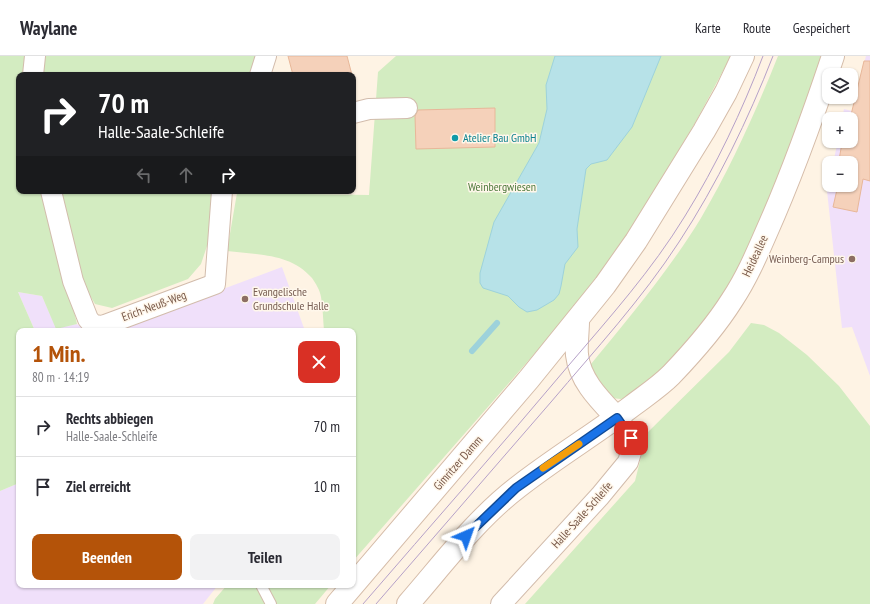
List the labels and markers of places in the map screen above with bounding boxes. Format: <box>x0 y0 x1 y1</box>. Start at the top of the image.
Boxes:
place label: Atelier Bau GmbH <box>463 130 536 145</box>
marker: Atelier Bau GmbH <box>450 133 460 143</box>
place label: Weinberg-Campus <box>769 251 844 266</box>
marker: Weinberg-Campus <box>847 254 857 264</box>
place label: Evangelische Grundschule Halle <box>253 284 329 313</box>
marker: Evangelische Grundschule Halle <box>240 294 250 304</box>
pin <box>614 421 648 455</box>

